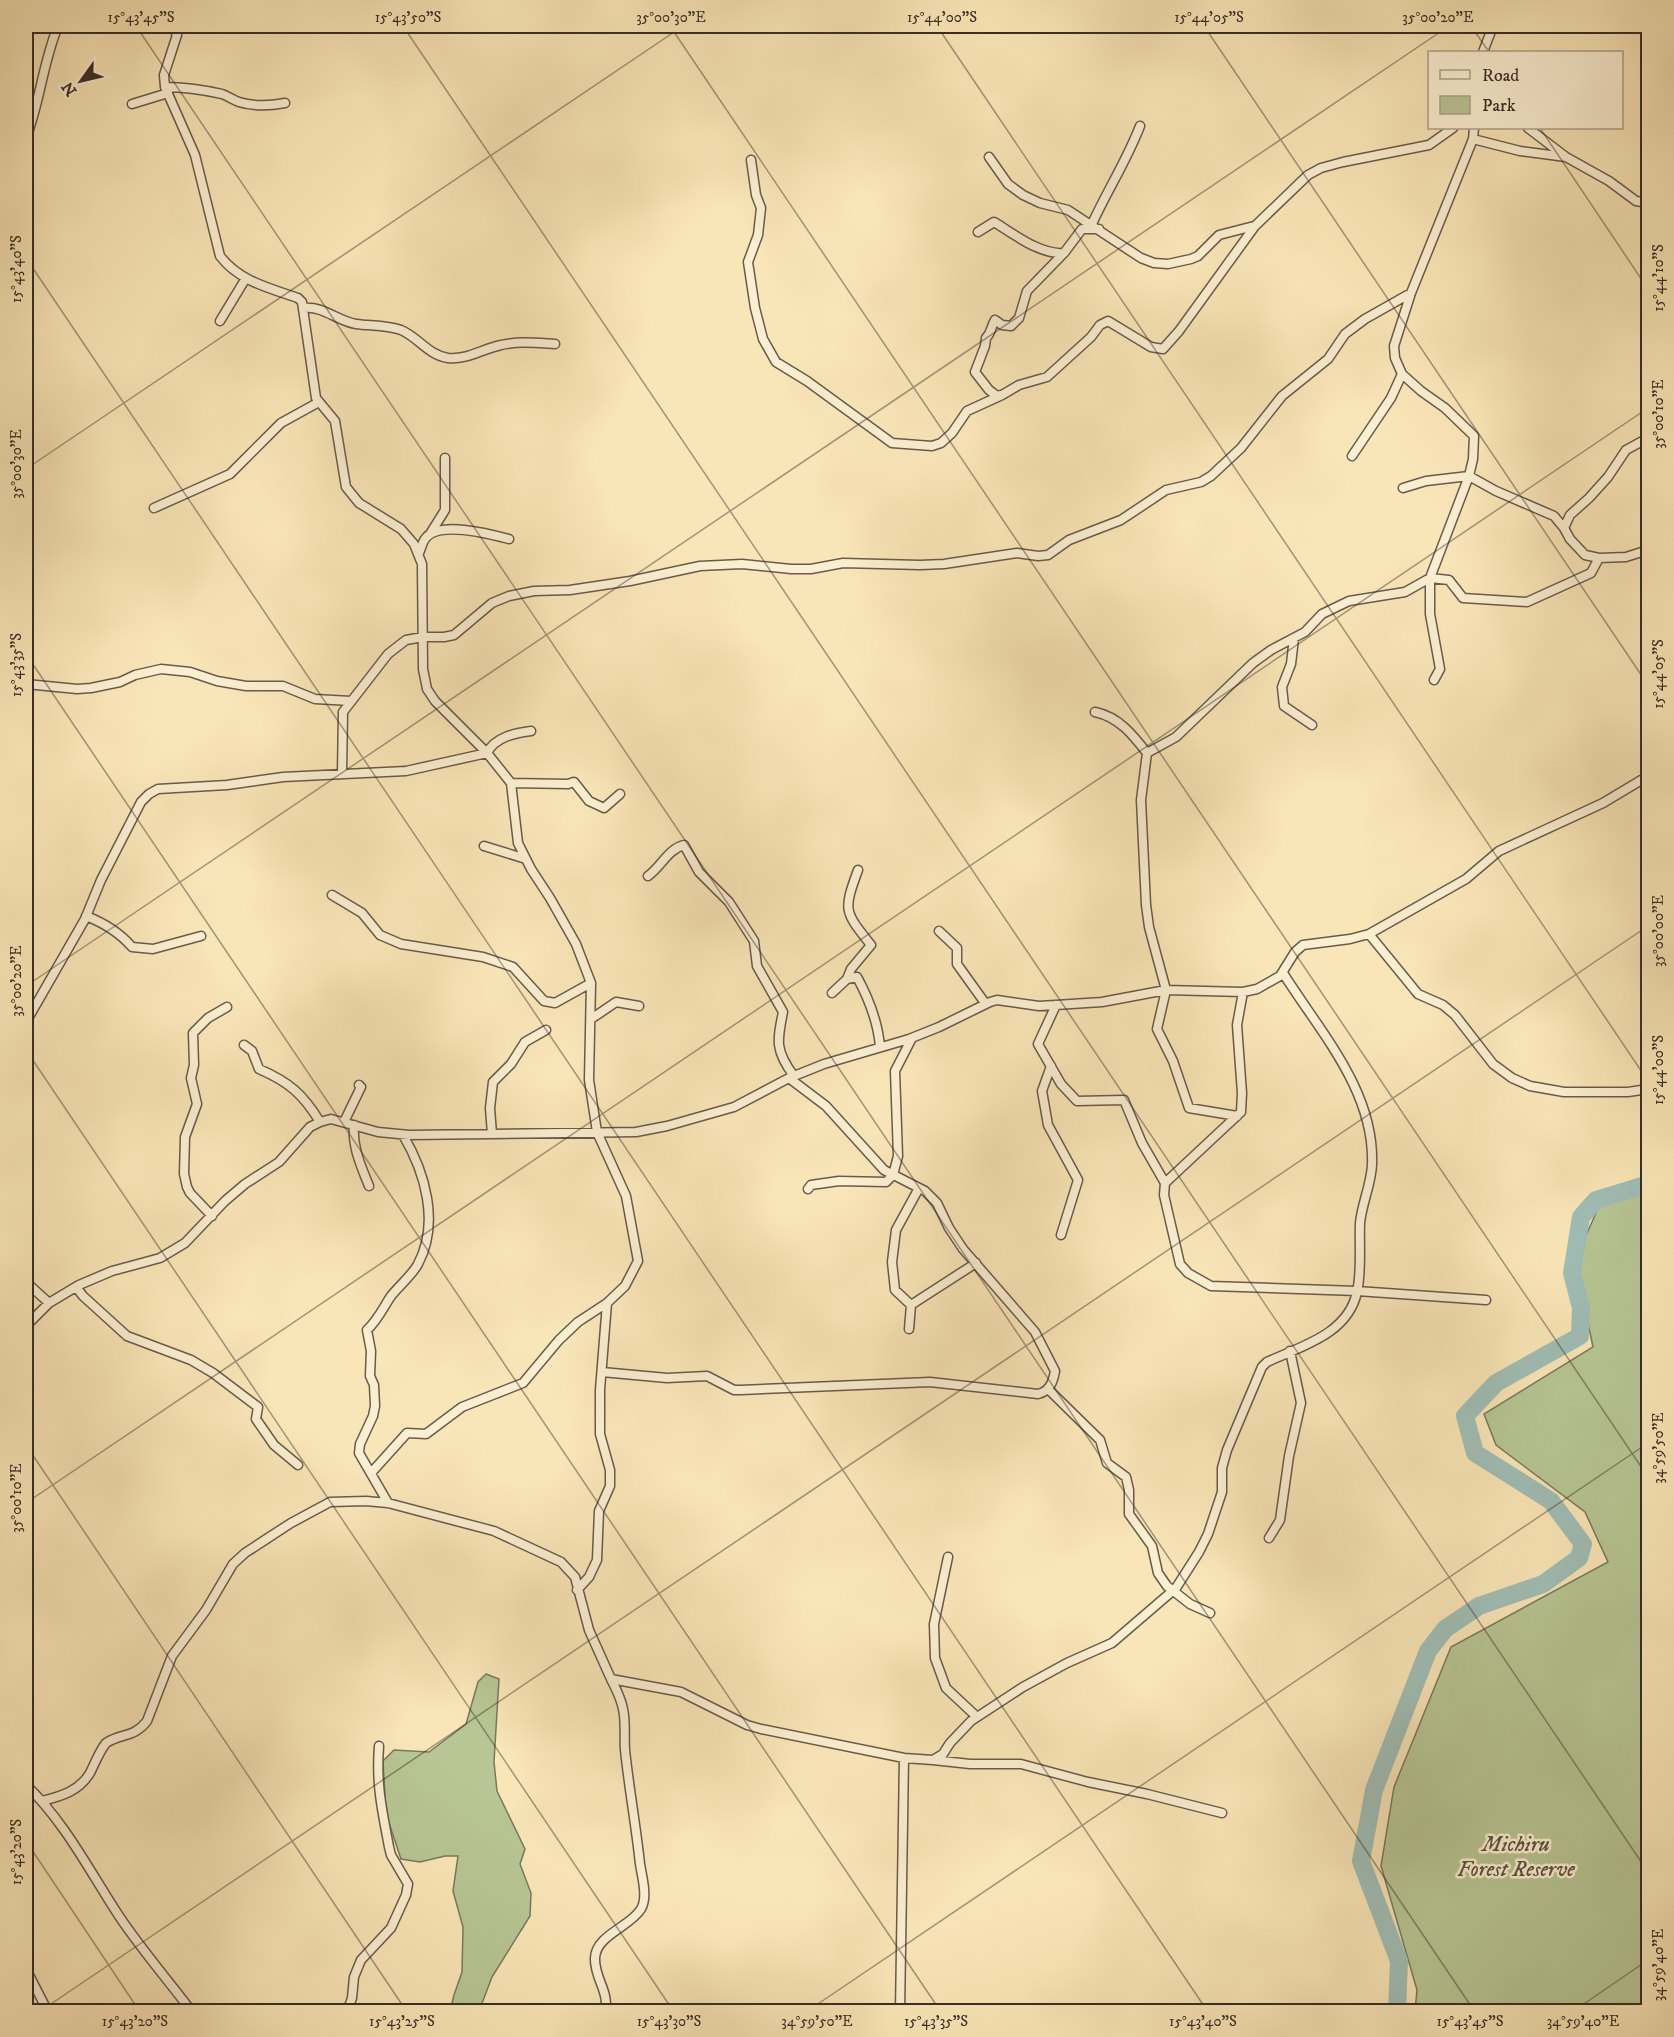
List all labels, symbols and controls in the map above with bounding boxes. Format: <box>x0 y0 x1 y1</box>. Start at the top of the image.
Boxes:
text: 15°43'45"S <box>107 8 175 27</box>
text: 15°43'50"S <box>375 8 441 27</box>
text: 35°00'30"E <box>636 8 706 27</box>
text: 15°44'00"S <box>907 8 977 27</box>
text: 15°44'05"S <box>1174 8 1244 27</box>
text: 35°00'20"E <box>1402 8 1474 27</box>
north arrow <box>51 51 111 111</box>
legend <box>1428 51 1623 129</box>
text: Road <box>1482 65 1519 87</box>
text: N <box>57 78 81 100</box>
text: Park <box>1482 95 1516 117</box>
text: 15°43'40"S <box>7 235 26 303</box>
text: 15°44'10"S <box>1649 244 1668 312</box>
text: 35°00'10"E <box>1649 379 1668 449</box>
text: 35°00'30"E <box>7 429 26 499</box>
text: 15°43'35"S <box>7 633 26 697</box>
text: 15°44'05"S <box>1649 639 1668 709</box>
text: 35°00'00"E <box>1649 895 1668 967</box>
text: 35°00'20"E <box>7 945 26 1017</box>
text: 15°44'00"S <box>1649 1035 1668 1105</box>
text: 34°59'50"E <box>1649 1412 1668 1484</box>
text: 35°00'10"E <box>7 1463 26 1533</box>
text: 15°43'20"S <box>7 1819 26 1885</box>
park label: Michiru Forest Reserve <box>1457 1831 1575 1883</box>
text: 34°59'40"E <box>1649 1928 1668 2001</box>
text: 15°43'20"S <box>102 2012 168 2031</box>
text: 15°43'25"S <box>369 2012 435 2031</box>
text: 15°43'30"S <box>637 2012 701 2031</box>
text: 34°59'50"E <box>781 2012 853 2031</box>
text: 15°43'35"S <box>904 2012 968 2031</box>
text: 15°43'40"S <box>1169 2012 1237 2031</box>
text: 15°43'45"S <box>1436 2012 1504 2031</box>
text: 34°59'40"E <box>1547 2012 1620 2031</box>

